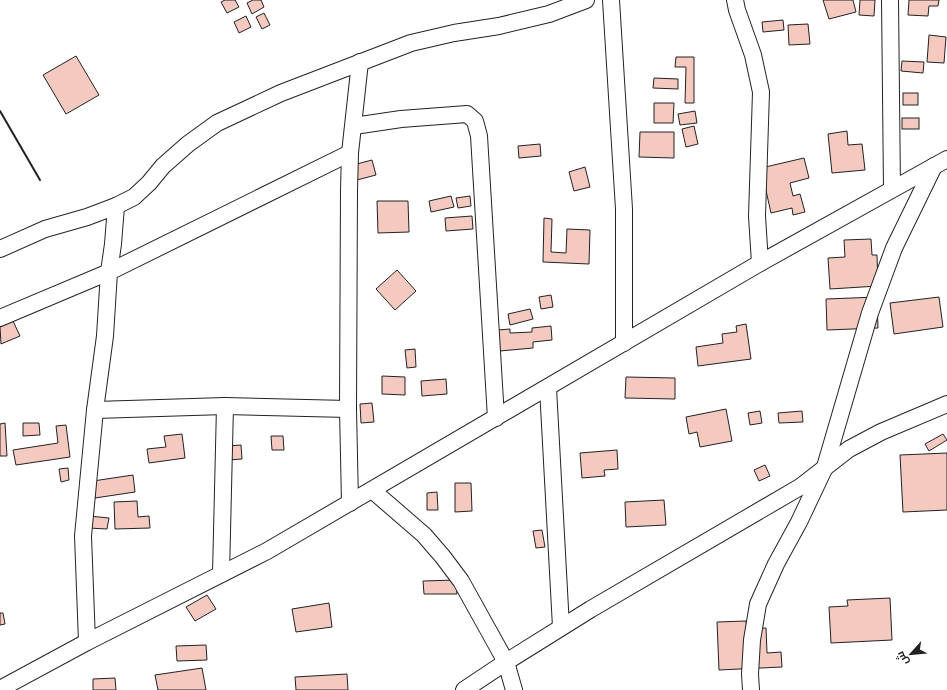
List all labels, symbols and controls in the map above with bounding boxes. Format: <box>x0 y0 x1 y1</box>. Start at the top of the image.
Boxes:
north arrow <box>891 634 931 674</box>
text: ش <box>894 649 912 668</box>

